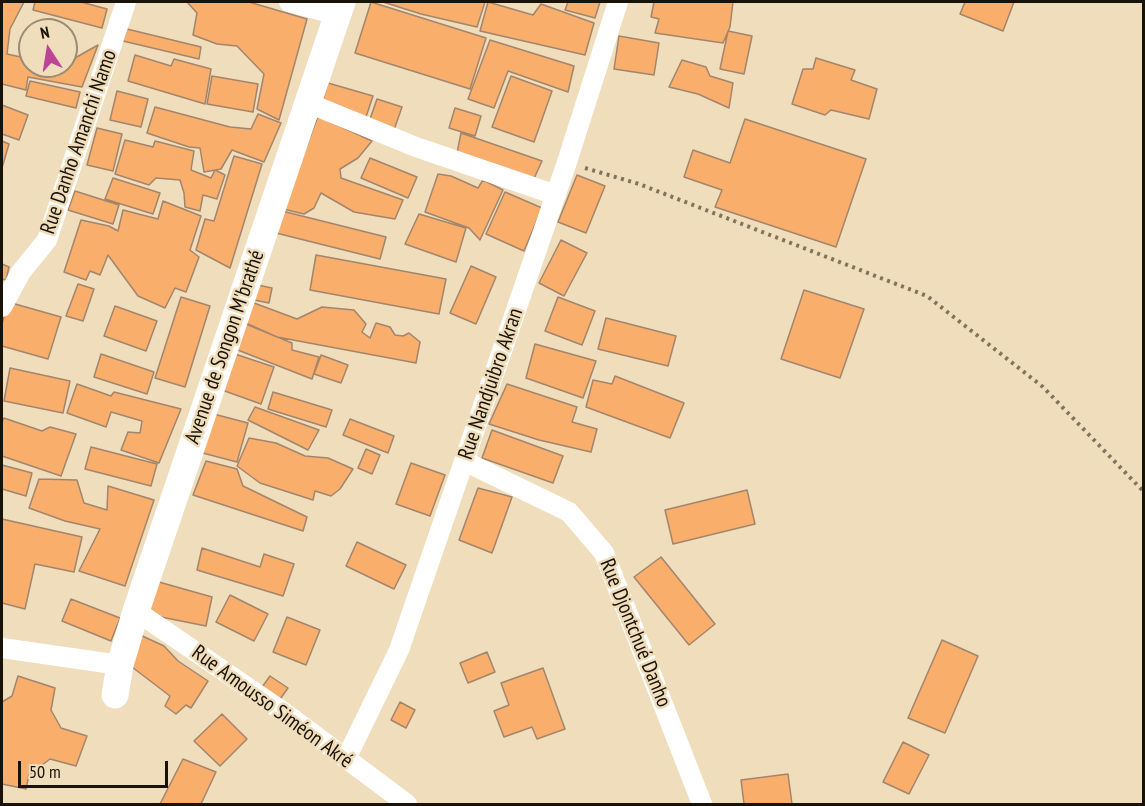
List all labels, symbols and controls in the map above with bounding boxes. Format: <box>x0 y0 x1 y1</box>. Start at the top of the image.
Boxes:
north arrow <box>18 18 78 78</box>
text: N <box>38 22 51 43</box>
street label: Rue Danho Amanchi Namo <box>36 47 122 237</box>
street label: Avenue de Songon M'brathé <box>180 247 270 447</box>
street label: Rue Nandjuibro Akran <box>453 305 529 463</box>
street label: Rue Djontchué Danho <box>594 555 676 711</box>
street label: Rue Amousso Siméon Akré <box>187 640 357 774</box>
scale bar <box>21 749 171 787</box>
text: 50 m <box>29 760 61 783</box>

